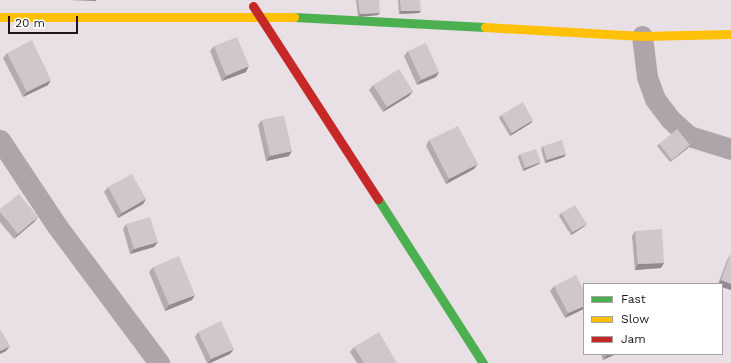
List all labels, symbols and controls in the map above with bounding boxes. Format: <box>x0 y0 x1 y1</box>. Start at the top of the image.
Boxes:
scale bar <box>10 8 80 34</box>
text: 20 m <box>15 16 45 30</box>
legend <box>583 283 723 355</box>
text: Fast <box>621 292 646 306</box>
text: Slow <box>621 312 649 326</box>
text: Jam <box>621 332 646 346</box>

